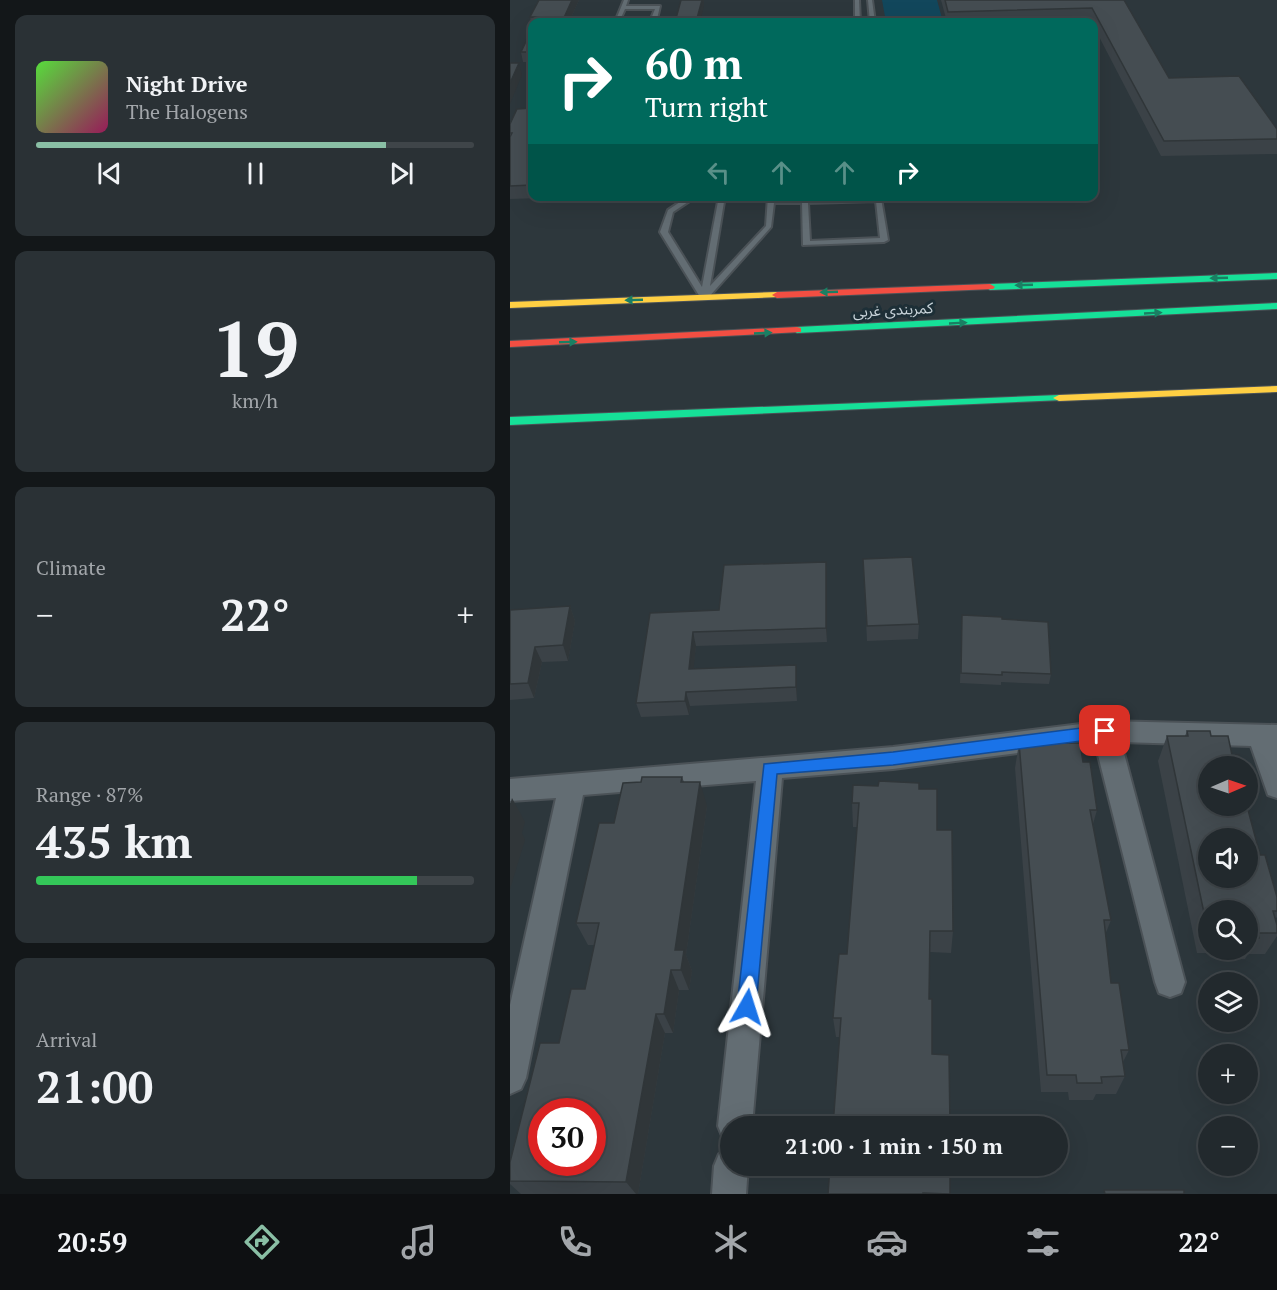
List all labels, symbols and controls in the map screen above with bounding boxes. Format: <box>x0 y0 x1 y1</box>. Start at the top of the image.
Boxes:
text: 60 m <box>645 35 743 91</box>
icon: right <box>546 42 624 120</box>
text: Night Drive <box>126 69 248 98</box>
text: Turn right <box>645 89 768 125</box>
text: The Halogens <box>126 98 248 125</box>
icon: left <box>702 156 735 189</box>
icon: ahead <box>765 156 798 189</box>
icon: ahead <box>828 156 861 189</box>
icon: right <box>891 156 924 189</box>
icon: previous <box>93 157 126 190</box>
icon: pause <box>239 157 272 190</box>
icon: next <box>385 157 418 190</box>
one-way arrow <box>1209 273 1228 282</box>
one-way arrow <box>1014 280 1033 290</box>
one-way arrow <box>819 288 838 297</box>
one-way arrow <box>624 295 643 304</box>
text: 19 <box>211 296 299 399</box>
street label: کمربندی غربی <box>852 297 935 321</box>
one-way arrow <box>1143 308 1162 317</box>
one-way arrow <box>949 318 968 327</box>
one-way arrow <box>754 329 773 338</box>
one-way arrow <box>559 337 578 346</box>
text: km/h <box>232 387 278 414</box>
text: Climate <box>36 554 106 581</box>
text: 22° <box>220 584 290 644</box>
text: − <box>36 593 54 636</box>
text: + <box>456 593 474 636</box>
pin <box>1079 705 1130 756</box>
icon: arrive <box>1088 714 1121 747</box>
north arrow <box>1198 756 1258 816</box>
map controls <box>1198 756 1258 1176</box>
text: Range · 87% <box>36 781 143 808</box>
text: 435 km <box>36 811 192 871</box>
button: sound <box>1198 828 1258 888</box>
button: search <box>1198 900 1258 960</box>
button: layers <box>1198 972 1258 1032</box>
position arrow <box>715 975 779 1039</box>
text: Arrival <box>36 1026 97 1053</box>
button: + <box>1198 1044 1258 1104</box>
text: 21:00 <box>36 1056 153 1116</box>
speed limit sign: 30 <box>528 1098 606 1176</box>
button: − <box>1198 1116 1258 1176</box>
text: 21:00 · 1 min · 150 m <box>785 1131 1003 1160</box>
icon: directions <box>241 1221 283 1263</box>
icon: music <box>398 1221 440 1263</box>
icon: phone <box>554 1221 596 1263</box>
icon: climate <box>710 1221 752 1263</box>
icon: car <box>866 1221 908 1263</box>
icon: filters <box>1022 1221 1064 1263</box>
text: 20:59 <box>57 1224 127 1260</box>
text: 22° <box>1178 1224 1220 1260</box>

